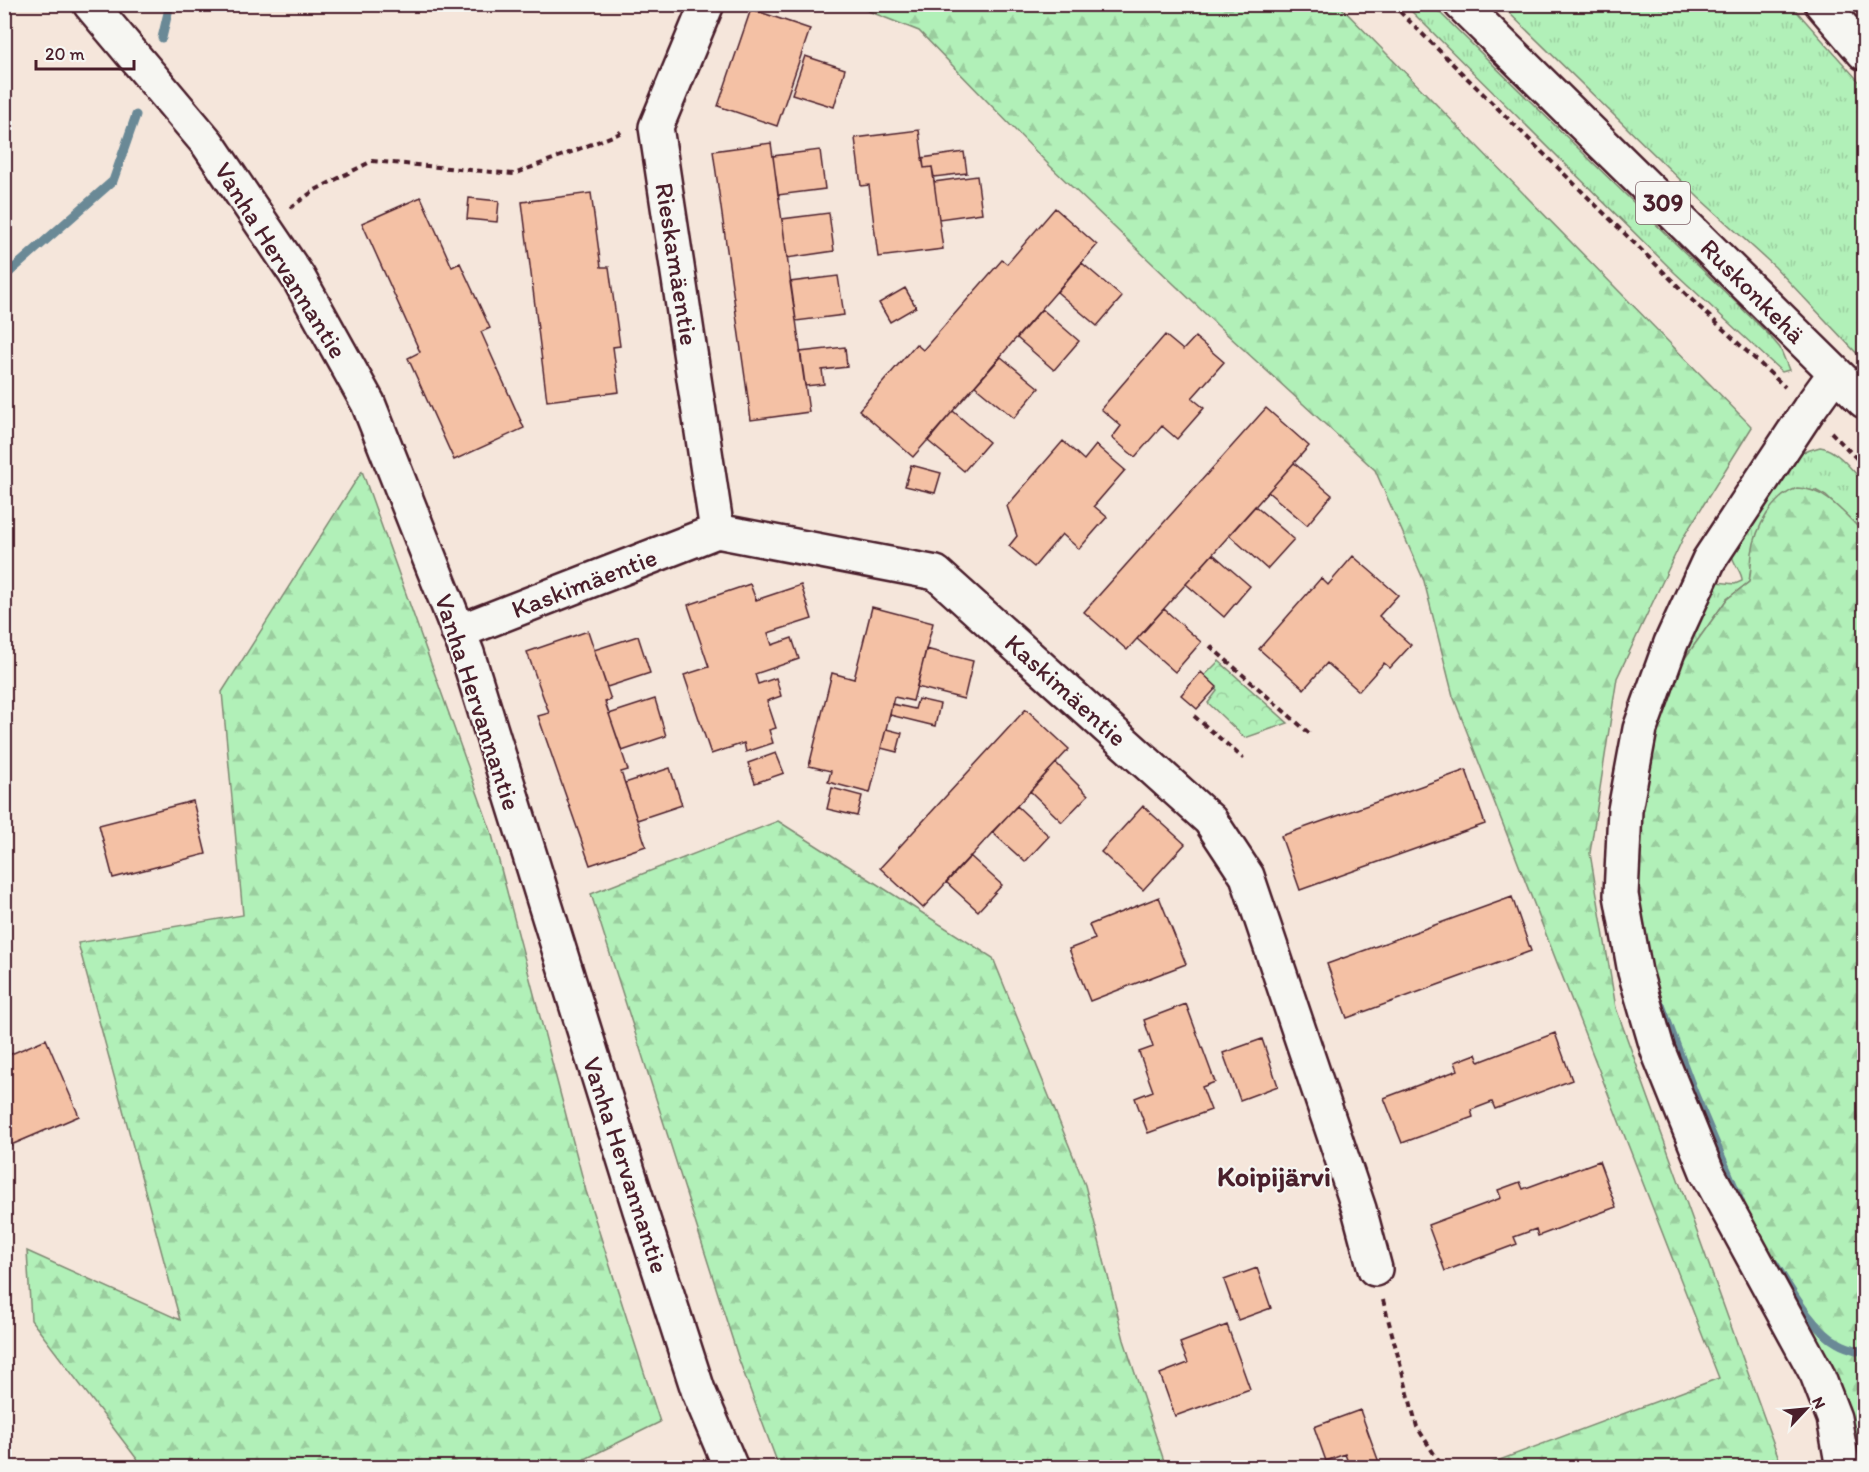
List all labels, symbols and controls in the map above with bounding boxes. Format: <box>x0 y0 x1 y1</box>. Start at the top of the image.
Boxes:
scale bar <box>36 33 134 71</box>
text: 20 m <box>45 43 85 65</box>
street label: Vanha Hervannantie <box>208 156 354 364</box>
street label: Rieskamäentie <box>648 180 706 348</box>
road number: 309 <box>1636 182 1690 224</box>
street label: Ruskonkehä <box>1694 232 1813 351</box>
street label: Kaskimäentie <box>507 541 661 625</box>
street label: Vanha Hervannantie <box>428 590 528 814</box>
street label: Kaskimäentie <box>998 627 1134 753</box>
street label: Vanha Hervannantie <box>576 1053 676 1277</box>
district label: Koipijärvi <box>1217 1159 1331 1193</box>
north arrow <box>1776 1379 1836 1439</box>
text: N <box>1808 1394 1830 1412</box>

